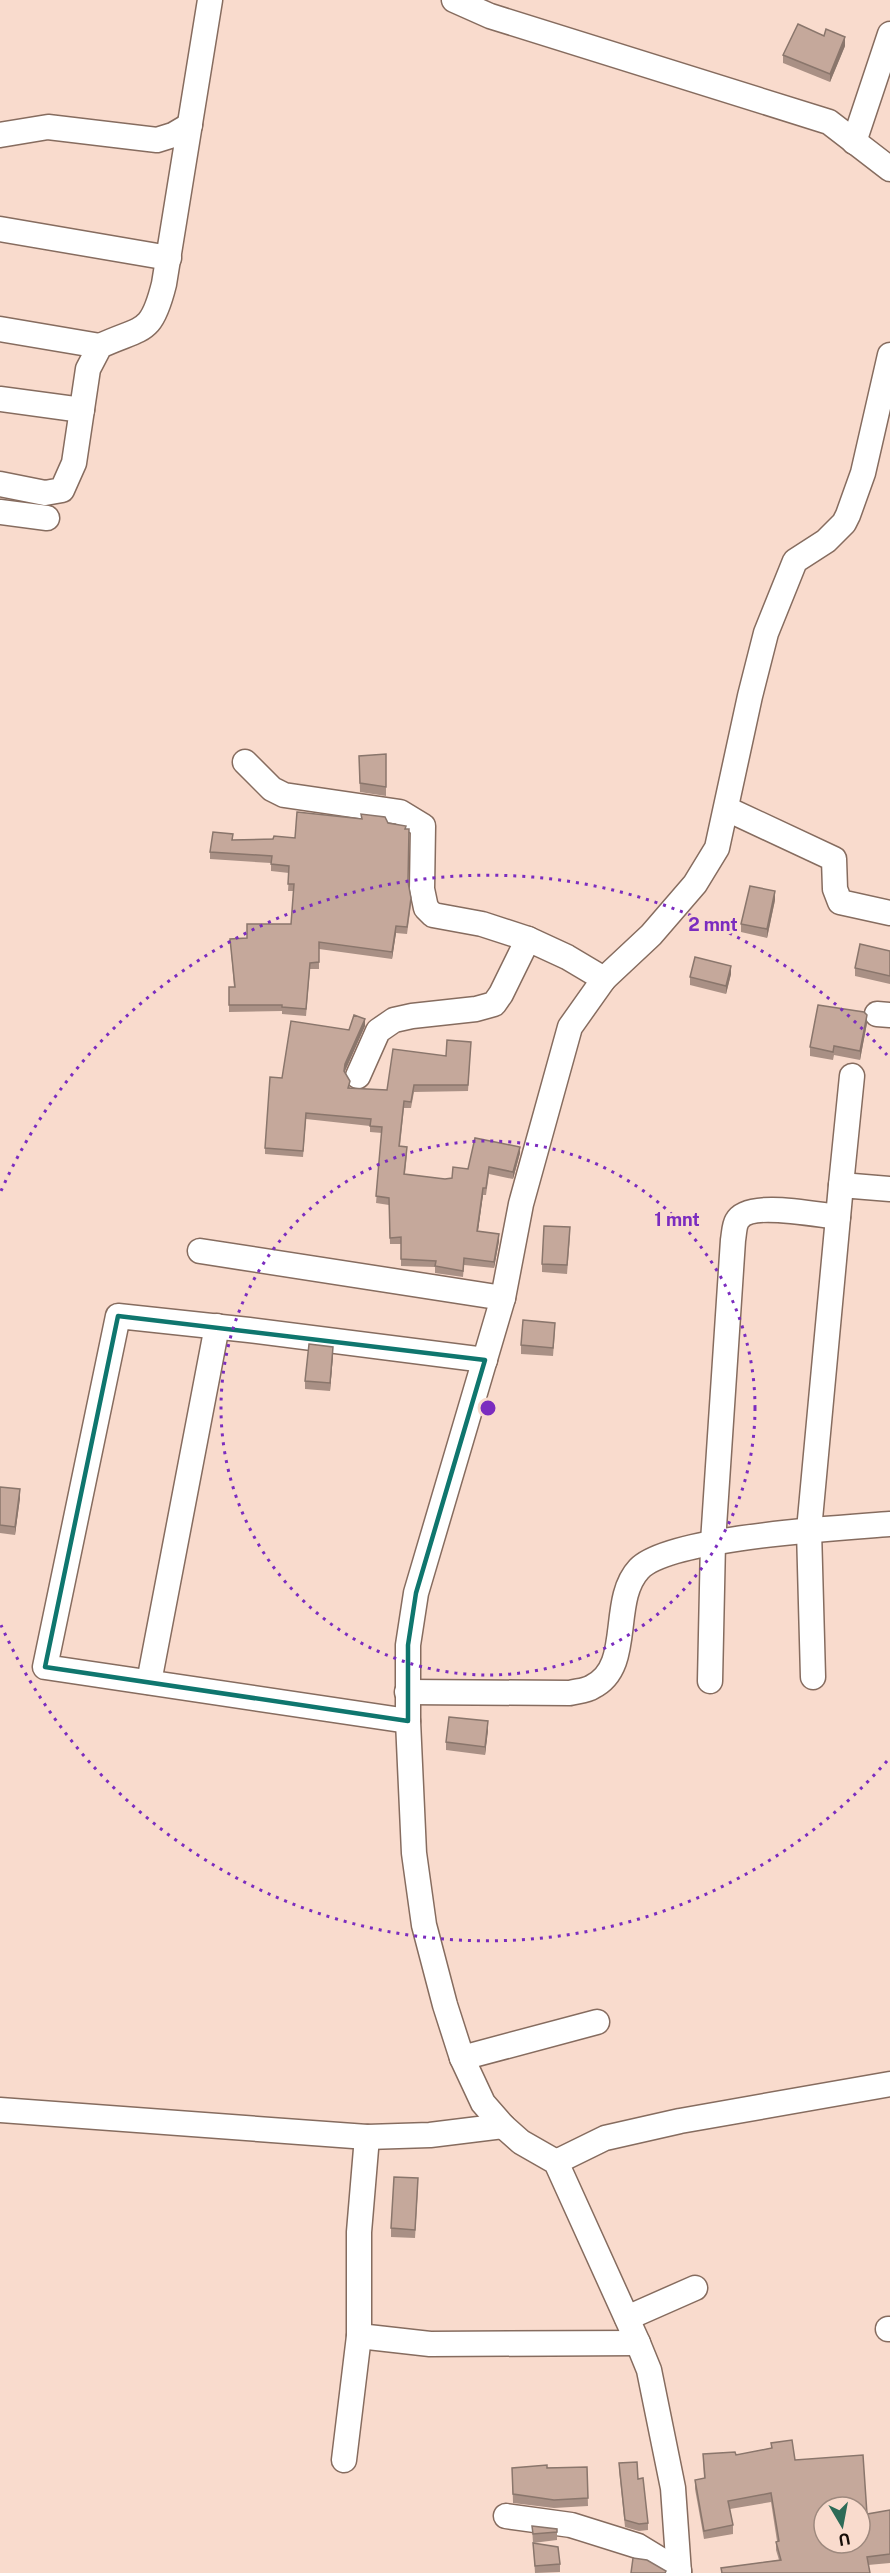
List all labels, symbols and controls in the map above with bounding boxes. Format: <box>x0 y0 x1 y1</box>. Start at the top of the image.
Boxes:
text: 2 mnt <box>688 914 738 935</box>
text: 1 mnt <box>654 1209 700 1230</box>
centre of rings <box>478 1398 498 1418</box>
north arrow <box>812 2495 872 2555</box>
text: U <box>837 2529 852 2550</box>

